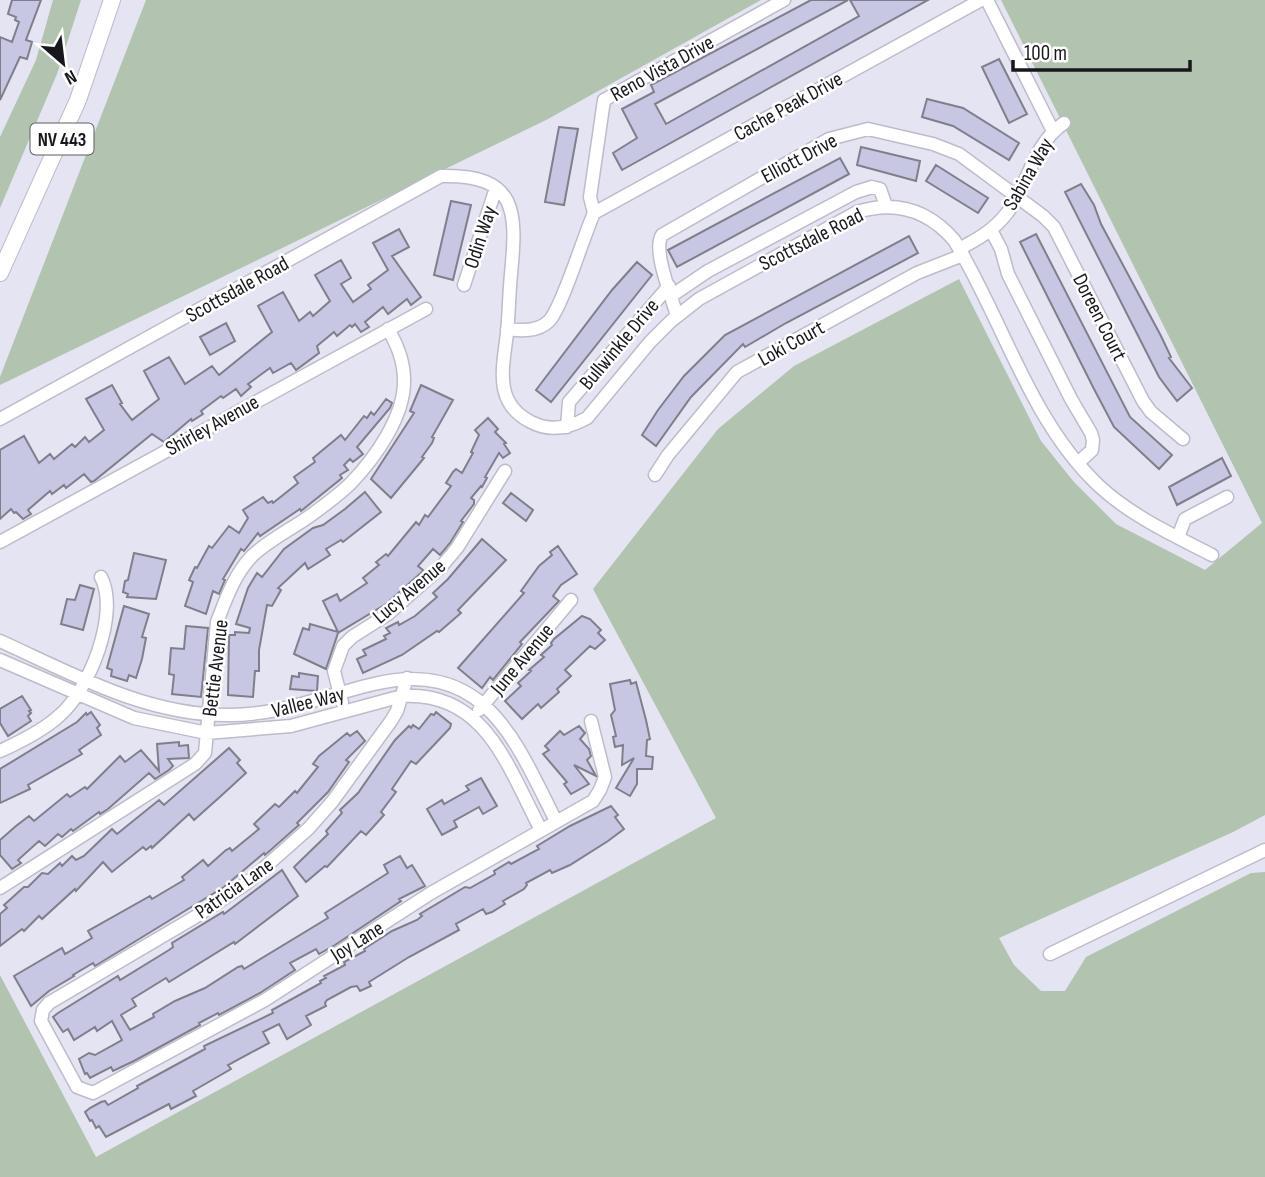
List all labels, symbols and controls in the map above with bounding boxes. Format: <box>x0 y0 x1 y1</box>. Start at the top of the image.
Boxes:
north arrow <box>28 28 98 98</box>
scale bar <box>1013 28 1190 72</box>
street label: Reno Vista Drive <box>606 30 718 107</box>
text: 100 m <box>1024 41 1067 66</box>
text: N <box>60 64 80 89</box>
street label: Cache Peak Drive <box>729 66 847 147</box>
road number: NV 443 <box>31 124 94 154</box>
street label: Elliott Drive <box>757 128 841 189</box>
street label: Sabina Way <box>998 134 1059 215</box>
street label: Scottsdale Road <box>755 202 868 276</box>
street label: Odin Way <box>459 203 502 272</box>
street label: Scottsdale Road <box>181 251 293 328</box>
street label: Doreen Court <box>1067 270 1132 365</box>
street label: Bullwinkle Drive <box>574 294 665 395</box>
street label: Loki Court <box>754 315 829 372</box>
street label: Shirley Avenue <box>161 390 263 461</box>
street label: Lucy Avenue <box>368 554 451 629</box>
street label: Bettie Avenue <box>197 618 234 718</box>
street label: June Avenue <box>485 619 559 701</box>
street label: Vallee Way <box>269 681 347 724</box>
street label: Patricia Lane <box>190 852 278 924</box>
street label: Joy Lane <box>325 916 388 968</box>

